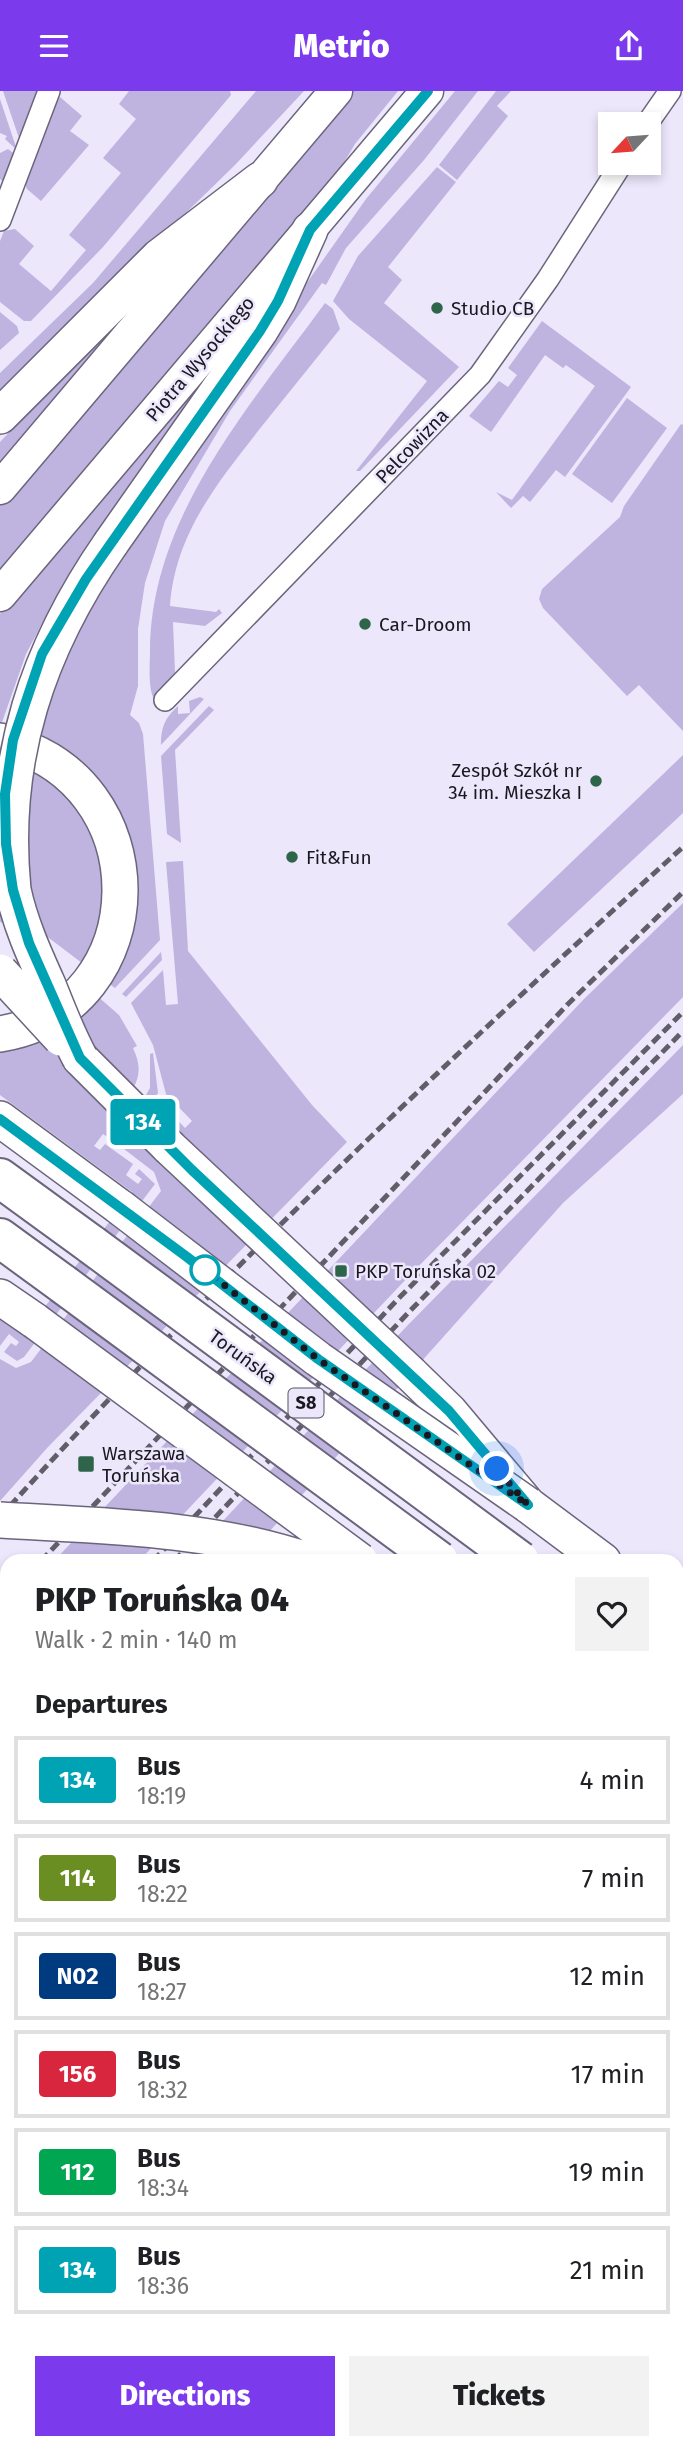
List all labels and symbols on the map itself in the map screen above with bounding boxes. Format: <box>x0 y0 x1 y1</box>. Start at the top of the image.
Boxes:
north arrow <box>598 112 662 175</box>
street label: Piotra Wysockiego <box>141 292 259 426</box>
place label: Studio CB <box>451 297 534 320</box>
marker: Studio CB <box>429 300 445 316</box>
street label: Pelcowizna <box>371 404 453 488</box>
place label: Car-Droom <box>379 613 472 636</box>
marker: Car-Droom <box>357 616 373 632</box>
place label: Zespół Szkół nr 34 im. Mieszka I <box>448 759 583 804</box>
marker: Zespół Szkół nr 34 im. Mieszka I <box>588 773 604 789</box>
place label: Fit&Fun <box>306 846 372 869</box>
marker: Fit&Fun <box>284 849 300 865</box>
line badge: 134 <box>103 1099 183 1145</box>
unlabelled marker <box>190 1255 220 1285</box>
place label: PKP Toruńska 02 <box>355 1260 496 1283</box>
marker: PKP Toruńska 02 <box>333 1263 349 1279</box>
street label: Toruńska <box>205 1325 281 1389</box>
road number: S8 <box>288 1388 324 1417</box>
place label: Warszawa Toruńska <box>102 1442 185 1487</box>
your location <box>479 1451 514 1486</box>
marker: Warszawa Toruńska <box>76 1454 96 1474</box>

